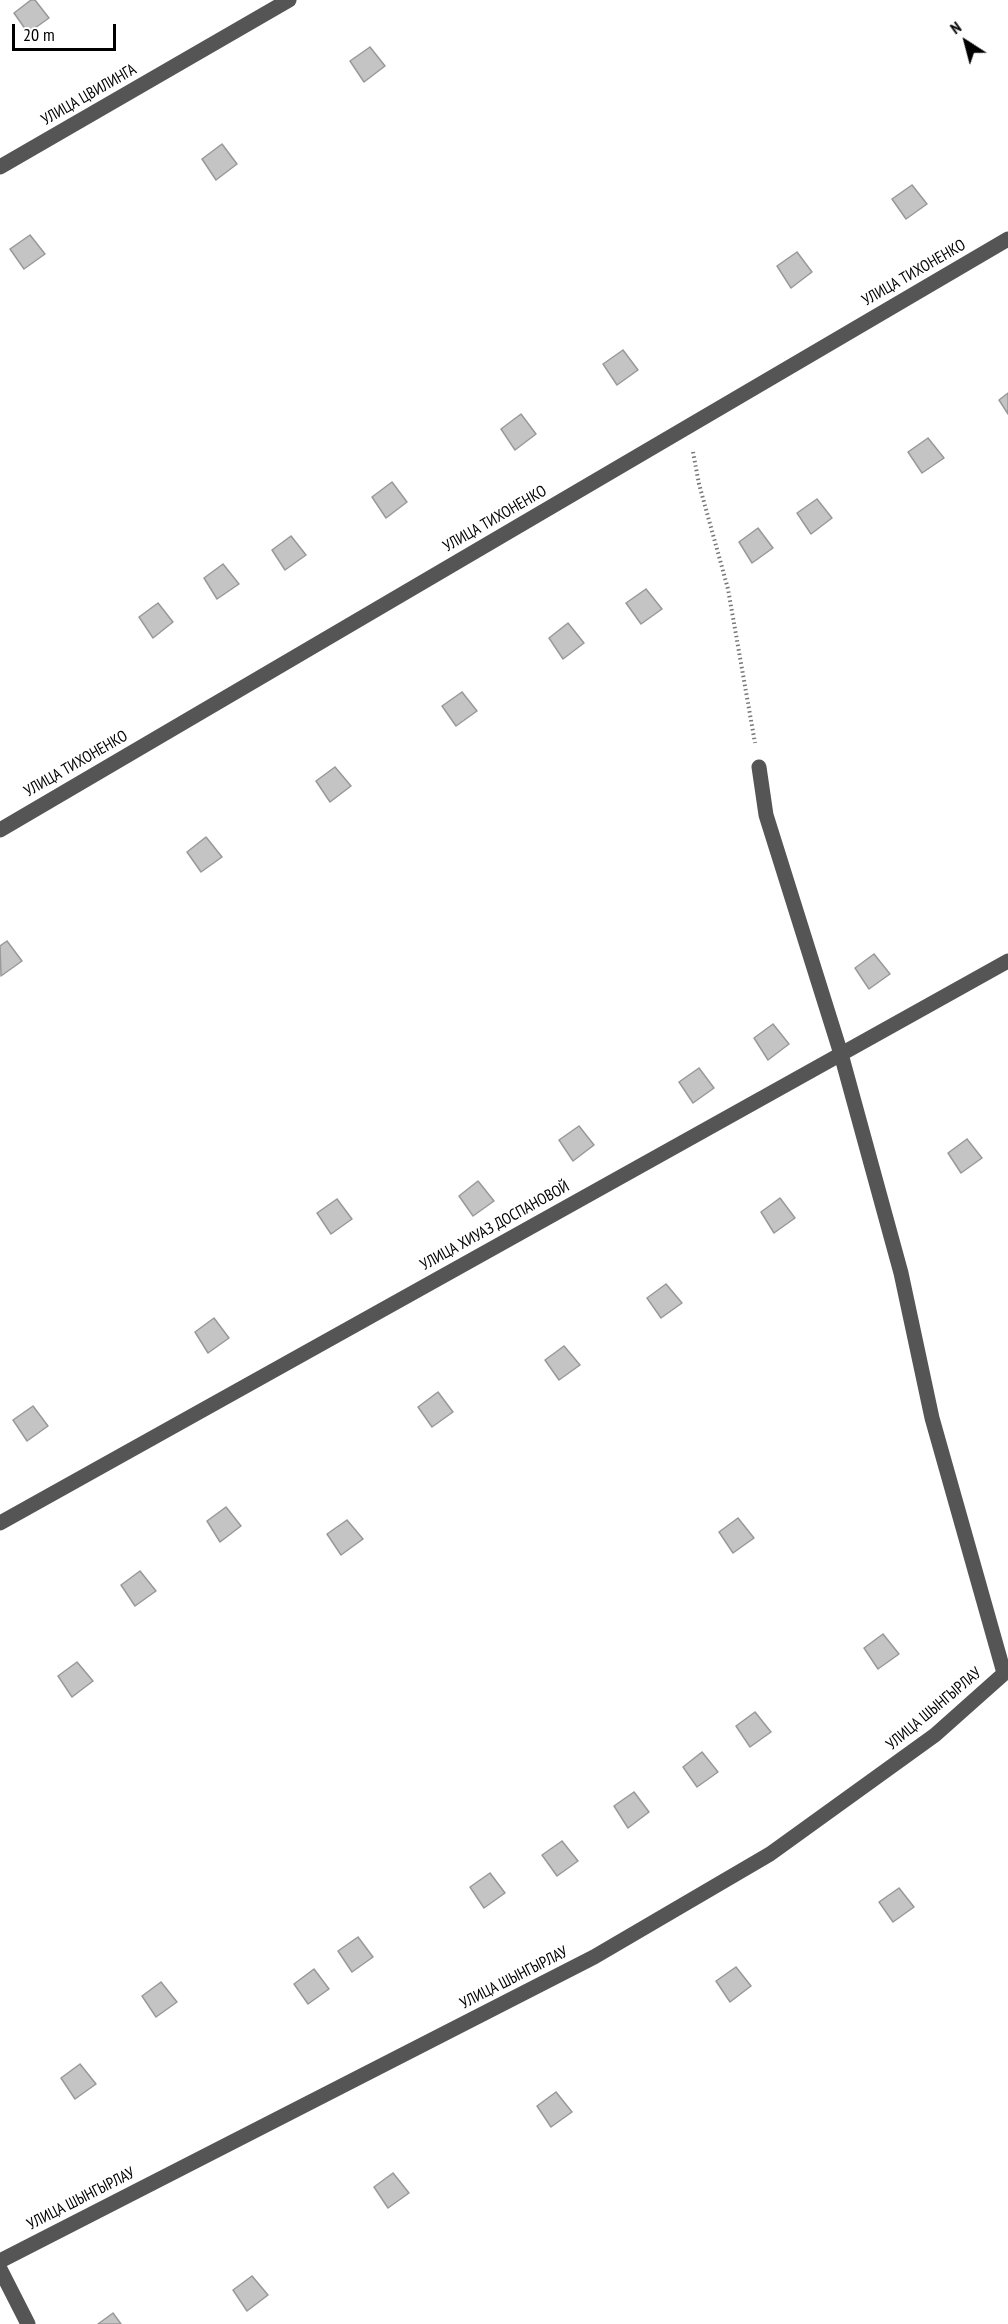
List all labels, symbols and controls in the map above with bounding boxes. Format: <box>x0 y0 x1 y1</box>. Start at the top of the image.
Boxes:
scale bar <box>15 12 118 50</box>
north arrow <box>936 12 996 72</box>
text: N <box>946 17 965 38</box>
text: 20 m <box>23 23 55 46</box>
street label: УЛИЦА ЦВИЛИНГА <box>38 60 140 130</box>
street label: УЛИЦА ТИХОНЕНКО <box>859 236 969 310</box>
street label: УЛИЦА ТИХОНЕНКО <box>440 482 550 556</box>
street label: УЛИЦА ТИХОНЕНКО <box>21 727 131 801</box>
street label: УЛИЦА ХИУАЗ ДОСПАНОВОЙ <box>417 1177 573 1275</box>
street label: УЛИЦА ШЫНГЫРЛАУ <box>883 1664 985 1754</box>
street label: УЛИЦА ШЫНГЫРЛАУ <box>457 1943 571 2013</box>
street label: УЛИЦА ШЫНГЫРЛАУ <box>24 2164 138 2234</box>

